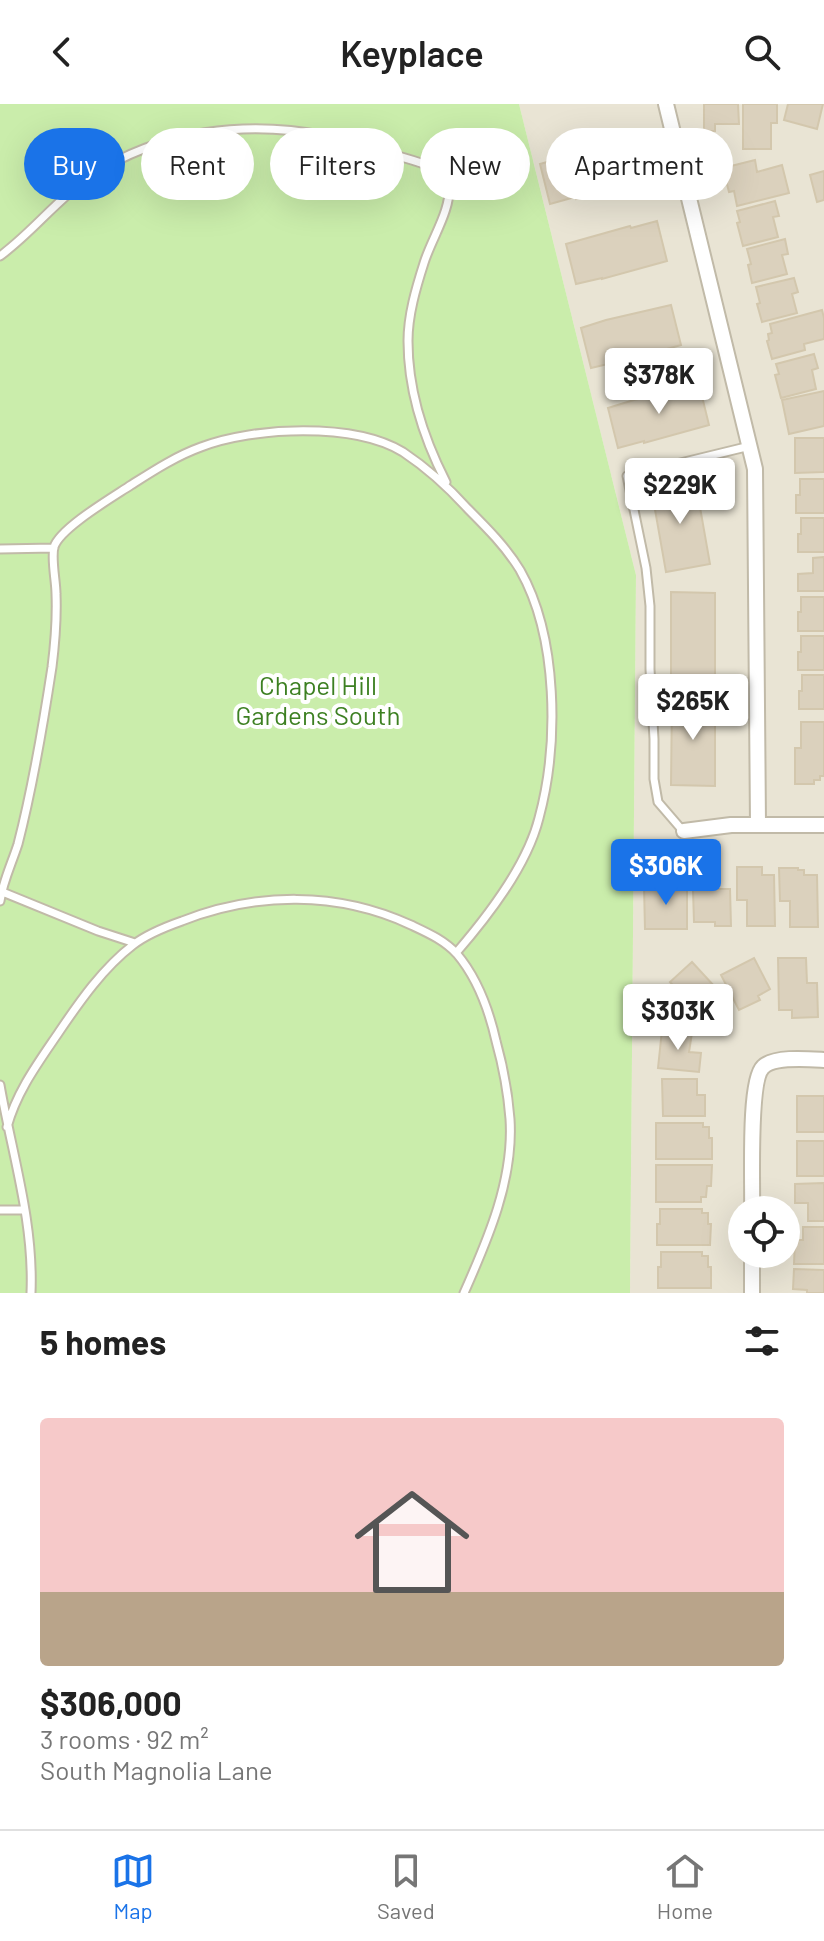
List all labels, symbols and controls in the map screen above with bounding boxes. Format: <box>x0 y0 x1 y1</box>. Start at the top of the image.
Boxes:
icon: back <box>40 30 84 74</box>
icon: search <box>740 30 784 74</box>
text: Keyplace <box>340 31 484 74</box>
chip: Buy <box>24 128 125 200</box>
chip: Rent <box>141 128 254 200</box>
chip: Filters <box>270 128 404 200</box>
chip: New <box>420 128 530 200</box>
chip: Apartment <box>546 128 733 200</box>
pin: $378K <box>603 348 715 416</box>
text: $378K <box>623 358 695 389</box>
pin: $229K <box>624 458 736 526</box>
text: $229K <box>643 468 717 499</box>
park label: Chapel Hill Gardens South <box>236 669 400 730</box>
pin: $265K <box>637 674 749 742</box>
text: $265K <box>656 684 730 715</box>
pin: $306K <box>610 839 722 907</box>
text: $306K <box>629 849 703 880</box>
pin: $303K <box>622 984 734 1052</box>
text: $303K <box>641 994 715 1025</box>
map controls <box>728 1196 800 1268</box>
button: locate <box>728 1196 800 1268</box>
icon: filters <box>740 1319 784 1363</box>
text: 5 homes <box>40 1321 166 1362</box>
icon: home <box>340 1470 484 1614</box>
text: $306,000 <box>40 1682 182 1723</box>
text: 3 rooms · 92 m² <box>40 1723 209 1754</box>
text: South Magnolia Lane <box>40 1754 273 1785</box>
tab: Map <box>111 1849 155 1923</box>
tab: Saved <box>377 1849 435 1923</box>
tab: Home <box>657 1849 713 1923</box>

